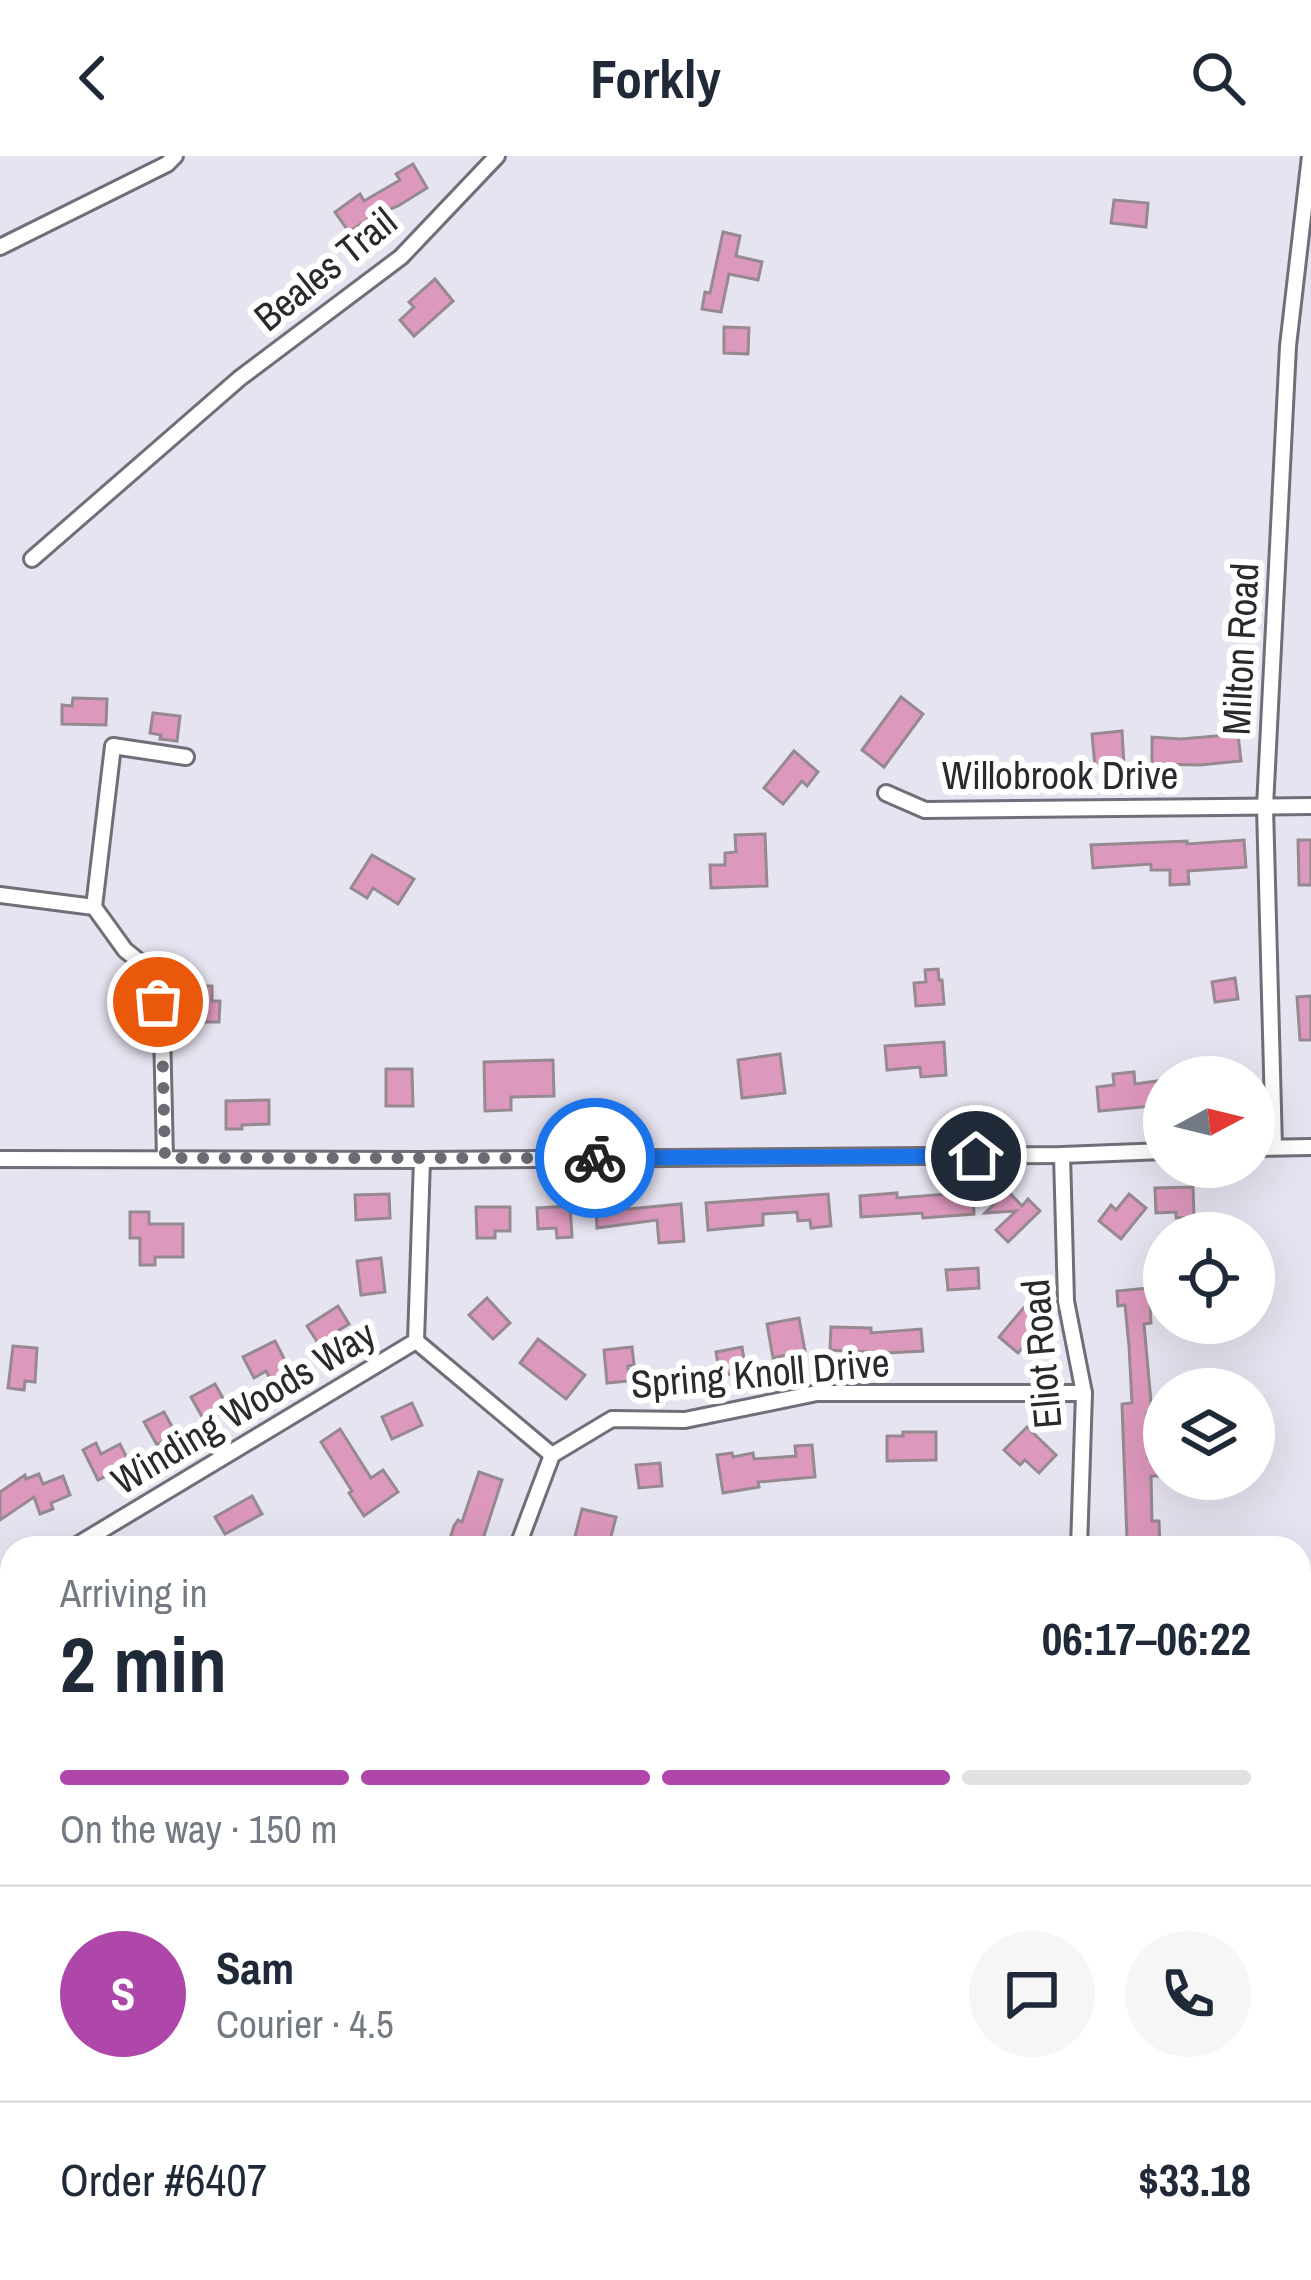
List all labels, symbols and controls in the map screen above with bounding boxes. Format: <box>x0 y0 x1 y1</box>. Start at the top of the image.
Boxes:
text: Forkly <box>590 42 721 115</box>
icon: back <box>60 45 126 111</box>
icon: search <box>1185 45 1251 111</box>
street label: Beales Trail <box>243 196 407 342</box>
street label: Milton Road <box>1210 562 1270 736</box>
street label: Willobrook Drive <box>942 749 1178 801</box>
pin <box>107 951 209 1053</box>
icon: bag <box>125 969 191 1035</box>
north arrow <box>1143 1056 1275 1188</box>
map controls <box>1143 1056 1275 1500</box>
courier <box>535 1098 655 1218</box>
pin <box>925 1105 1027 1207</box>
icon: home <box>943 1123 1009 1189</box>
icon: bike <box>562 1125 628 1191</box>
button: locate <box>1143 1212 1275 1344</box>
street label: Eliot Road <box>1009 1277 1073 1431</box>
street label: Winding Woods Way <box>102 1308 384 1506</box>
street label: Spring Knoll Drive <box>628 1336 892 1410</box>
button: layers <box>1143 1368 1275 1500</box>
text: Arriving in <box>60 1567 208 1619</box>
text: 06:17–06:22 <box>1042 1608 1251 1669</box>
text: 2 min <box>60 1611 227 1716</box>
text: On the way · 150 m <box>60 1803 337 1855</box>
button: chat <box>969 1931 1095 2057</box>
button: phone <box>1125 1931 1251 2057</box>
text: Sam <box>216 1937 294 1998</box>
text: S <box>111 1963 135 2024</box>
text: Courier · 4.5 <box>216 1998 394 2050</box>
text: Order #6407 <box>60 2149 267 2210</box>
text: $33.18 <box>1138 2149 1251 2210</box>

